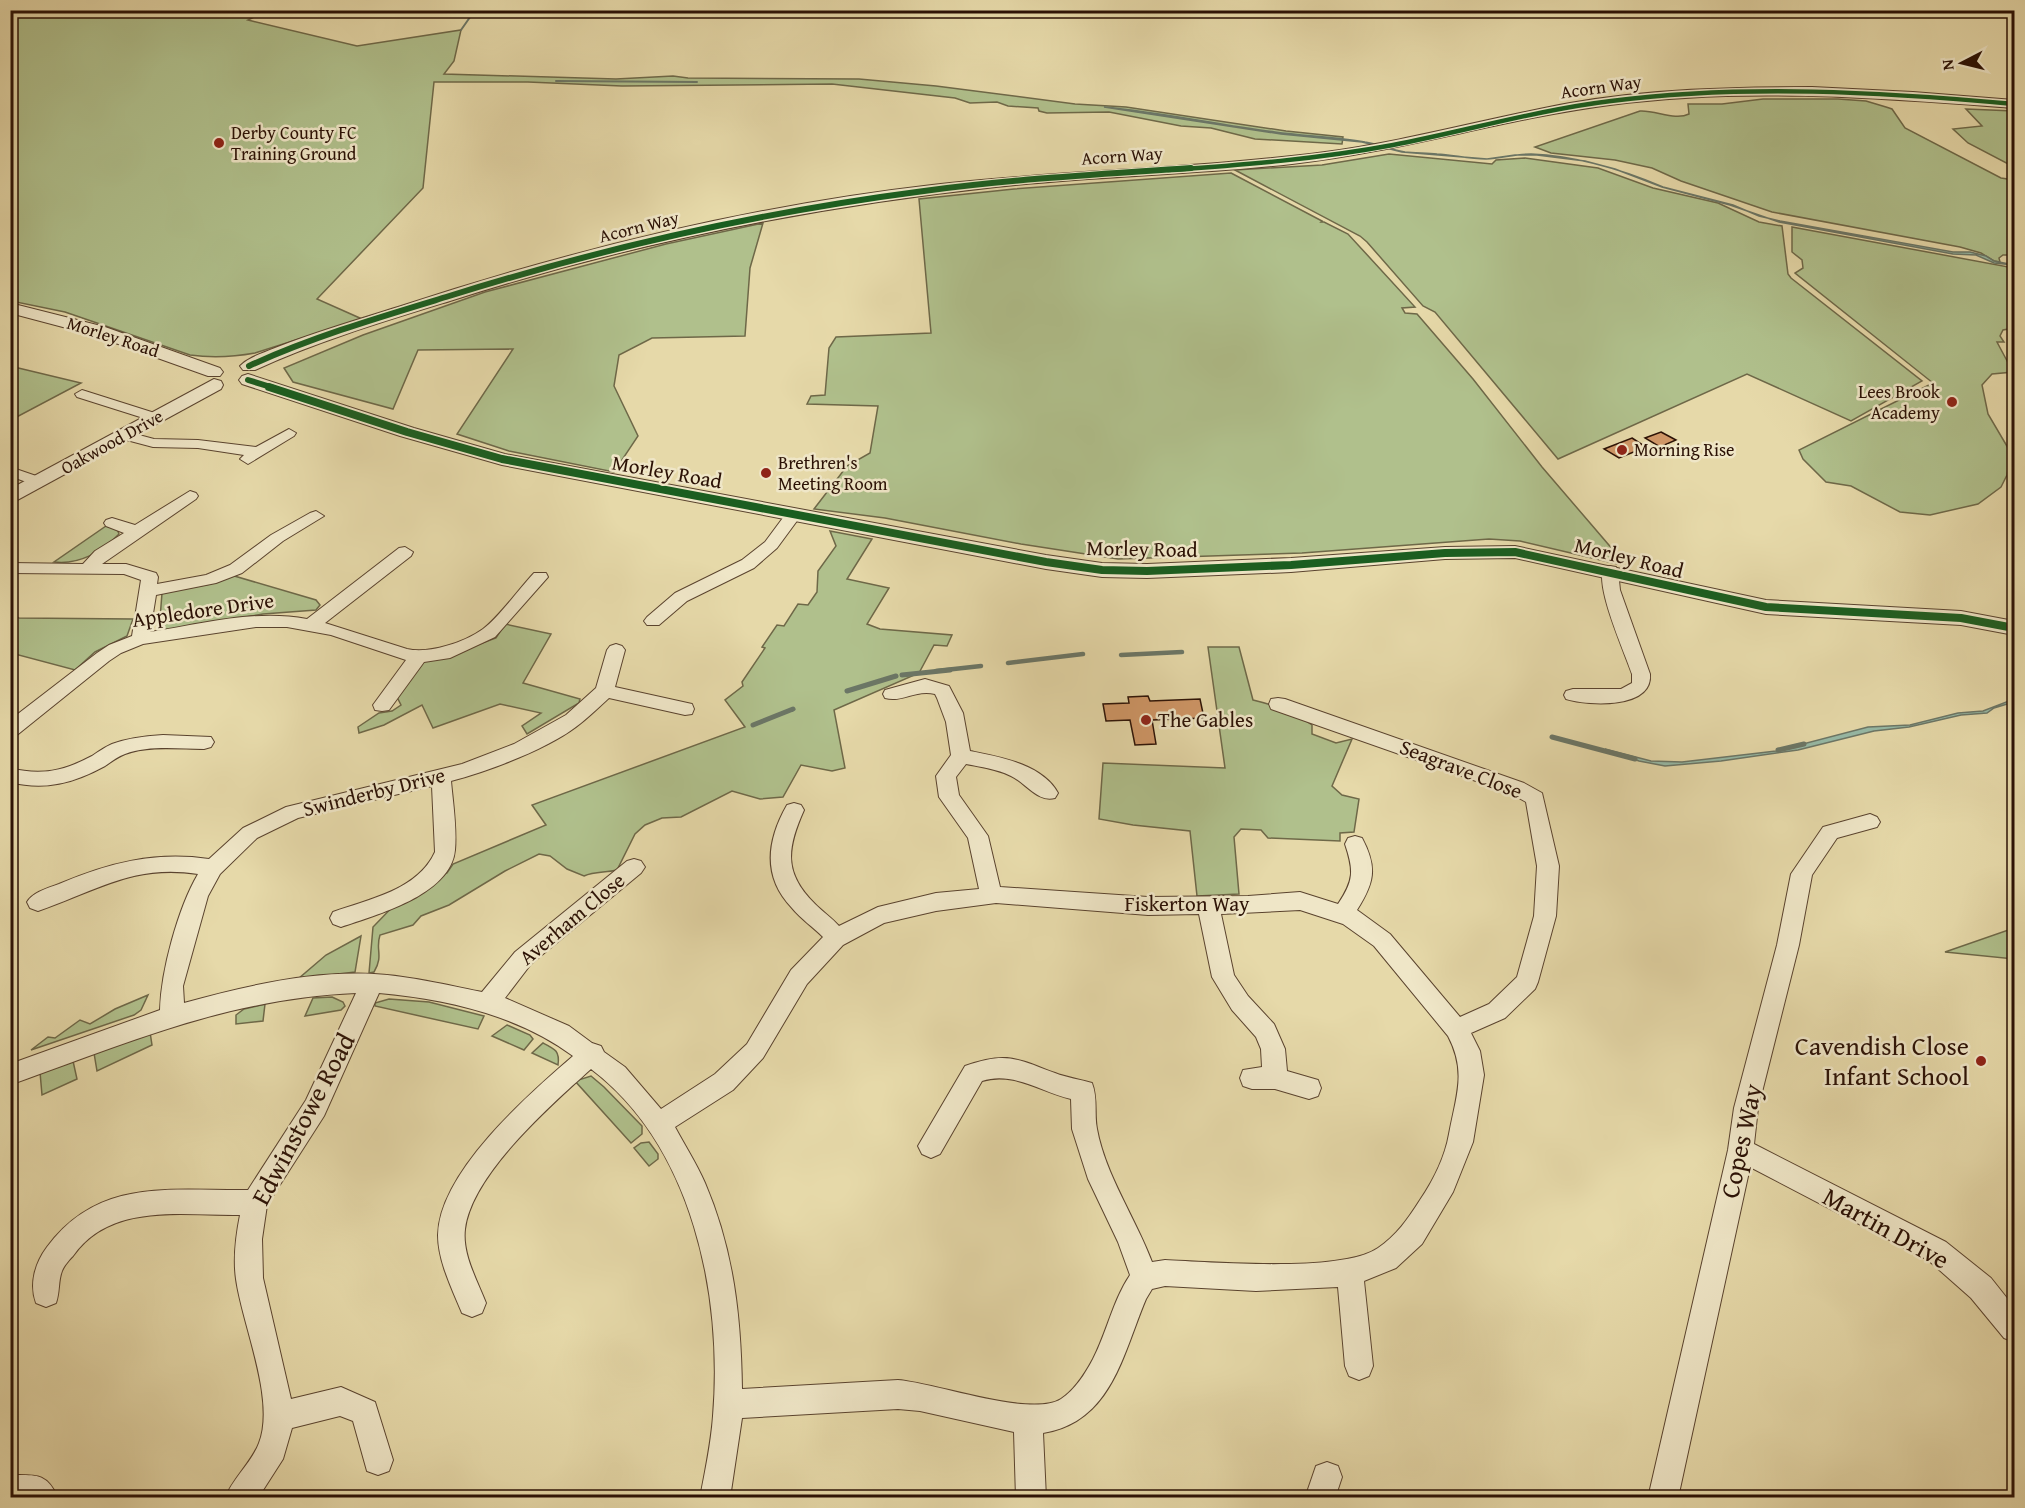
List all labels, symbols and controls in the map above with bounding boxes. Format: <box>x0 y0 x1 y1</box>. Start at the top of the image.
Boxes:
north arrow <box>1932 33 1992 93</box>
text: N <box>1935 58 1960 72</box>
street label: Acorn Way <box>1559 67 1643 106</box>
place label: Derby County FC Training Ground <box>231 119 357 167</box>
marker: Derby County FC Training Ground <box>212 136 226 150</box>
street label: Acorn Way <box>1080 139 1164 172</box>
street label: Acorn Way <box>596 204 682 249</box>
street label: Morley Road <box>64 309 163 364</box>
place label: Lees Brook Academy <box>1858 378 1941 426</box>
marker: Lees Brook Academy <box>1945 395 1959 409</box>
street label: Oakwood Drive <box>56 402 168 481</box>
place label: Morning Rise <box>1634 436 1735 463</box>
marker: Morning Rise <box>1615 443 1629 457</box>
street label: Morley Road <box>610 447 725 497</box>
place label: Brethren's Meeting Room <box>778 449 888 497</box>
marker: Brethren's Meeting Room <box>759 466 773 480</box>
street label: Morley Road <box>1571 529 1688 586</box>
street label: Morley Road <box>1086 532 1199 565</box>
street label: Appledore Drive <box>130 584 276 635</box>
place label: The Gables <box>1158 704 1253 735</box>
marker: The Gables <box>1139 713 1153 727</box>
street label: Seagrave Close <box>1395 731 1527 806</box>
street label: Swinderby Drive <box>299 759 448 824</box>
street label: Averham Close <box>512 865 632 972</box>
street label: Fiskerton Way <box>1124 888 1250 919</box>
street label: Edwinstowe Road <box>241 1026 364 1212</box>
place label: Cavendish Close Infant School <box>1795 1026 1969 1095</box>
marker: Cavendish Close Infant School <box>1974 1054 1988 1068</box>
street label: Copes Way <box>1709 1080 1772 1202</box>
street label: Martin Drive <box>1816 1177 1957 1278</box>

